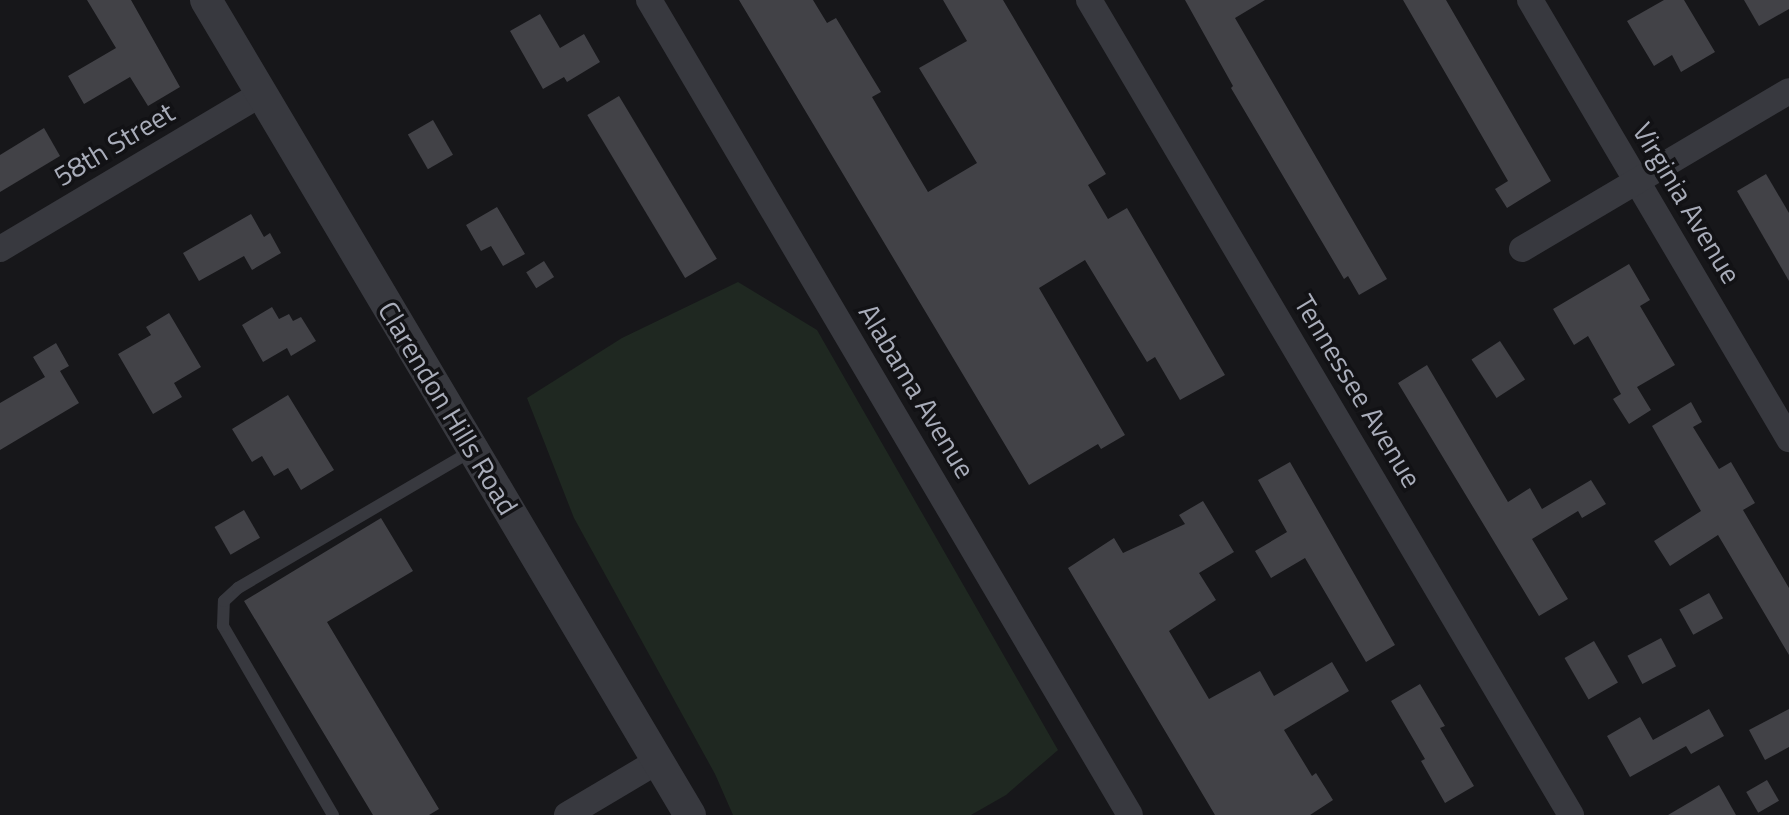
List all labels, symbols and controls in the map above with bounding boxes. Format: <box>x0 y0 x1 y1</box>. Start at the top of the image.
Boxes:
street label: 58th Street <box>48 95 180 193</box>
street label: Virginia Avenue <box>1626 117 1748 289</box>
street label: Tennessee Avenue <box>1287 289 1429 493</box>
street label: Clarendon Hills Road <box>371 295 525 521</box>
street label: Alabama Avenue <box>852 298 982 484</box>

